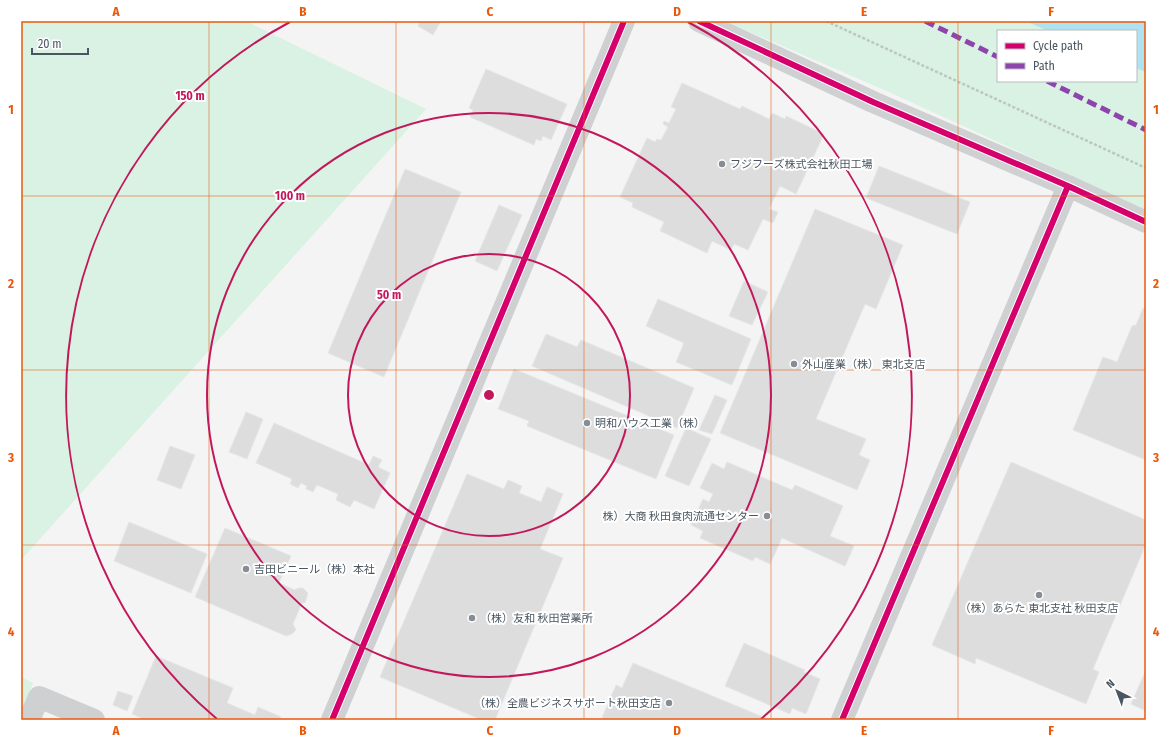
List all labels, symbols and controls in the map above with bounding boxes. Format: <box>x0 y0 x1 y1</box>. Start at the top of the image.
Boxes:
text: A <box>111 4 120 19</box>
text: B <box>299 4 307 19</box>
text: C <box>487 4 494 19</box>
text: D <box>673 4 681 19</box>
text: E <box>861 4 867 19</box>
text: F <box>1048 4 1054 19</box>
scale bar <box>32 30 88 56</box>
legend <box>997 30 1137 82</box>
text: 20 m <box>38 37 62 51</box>
text: Cycle path <box>1033 39 1083 53</box>
text: Path <box>1033 59 1055 73</box>
text: 150 m <box>175 89 205 103</box>
text: 1 <box>8 102 14 117</box>
text: 1 <box>1153 102 1159 117</box>
place label: フジフーズ株式会社秋田工場 <box>730 158 872 171</box>
marker: フジフーズ株式会社秋田工場 <box>717 159 727 169</box>
text: 100 m <box>275 189 305 203</box>
text: 2 <box>7 276 14 291</box>
text: 2 <box>1152 276 1159 291</box>
text: 50 m <box>377 288 401 302</box>
place label: 外山産業（株） 東北支店 <box>802 358 926 371</box>
marker: 外山産業（株） 東北支店 <box>789 359 799 369</box>
centre of rings <box>482 388 496 402</box>
place label: 明和ハウス工業（株） <box>595 417 705 430</box>
marker: 明和ハウス工業（株） <box>582 418 592 428</box>
text: 3 <box>7 450 14 465</box>
text: 3 <box>1152 450 1159 465</box>
place label: 株）大商 秋田食肉流通センター <box>602 510 759 523</box>
marker: 株）大商 秋田食肉流通センター <box>762 511 772 521</box>
place label: 吉田ビニール（株）本社 <box>254 563 375 576</box>
marker: 吉田ビニール（株）本社 <box>241 564 251 574</box>
marker: （株）あらた 東北支社 秋田支店 <box>1034 590 1044 600</box>
place label: （株）あらた 東北支社 秋田支店 <box>959 602 1119 615</box>
place label: （株）友和 秋田営業所 <box>480 612 594 625</box>
marker: （株）友和 秋田営業所 <box>467 613 477 623</box>
text: 4 <box>8 624 15 639</box>
text: 4 <box>1153 624 1160 639</box>
north arrow <box>1097 671 1137 711</box>
text: N <box>1104 677 1117 691</box>
place label: （株）全農ビジネスサポート秋田支店 <box>474 697 661 710</box>
marker: （株）全農ビジネスサポート秋田支店 <box>664 698 674 708</box>
text: A <box>111 723 120 738</box>
text: B <box>299 723 307 738</box>
text: C <box>487 723 494 738</box>
text: D <box>673 723 681 738</box>
text: E <box>861 723 867 738</box>
text: F <box>1048 723 1054 738</box>

